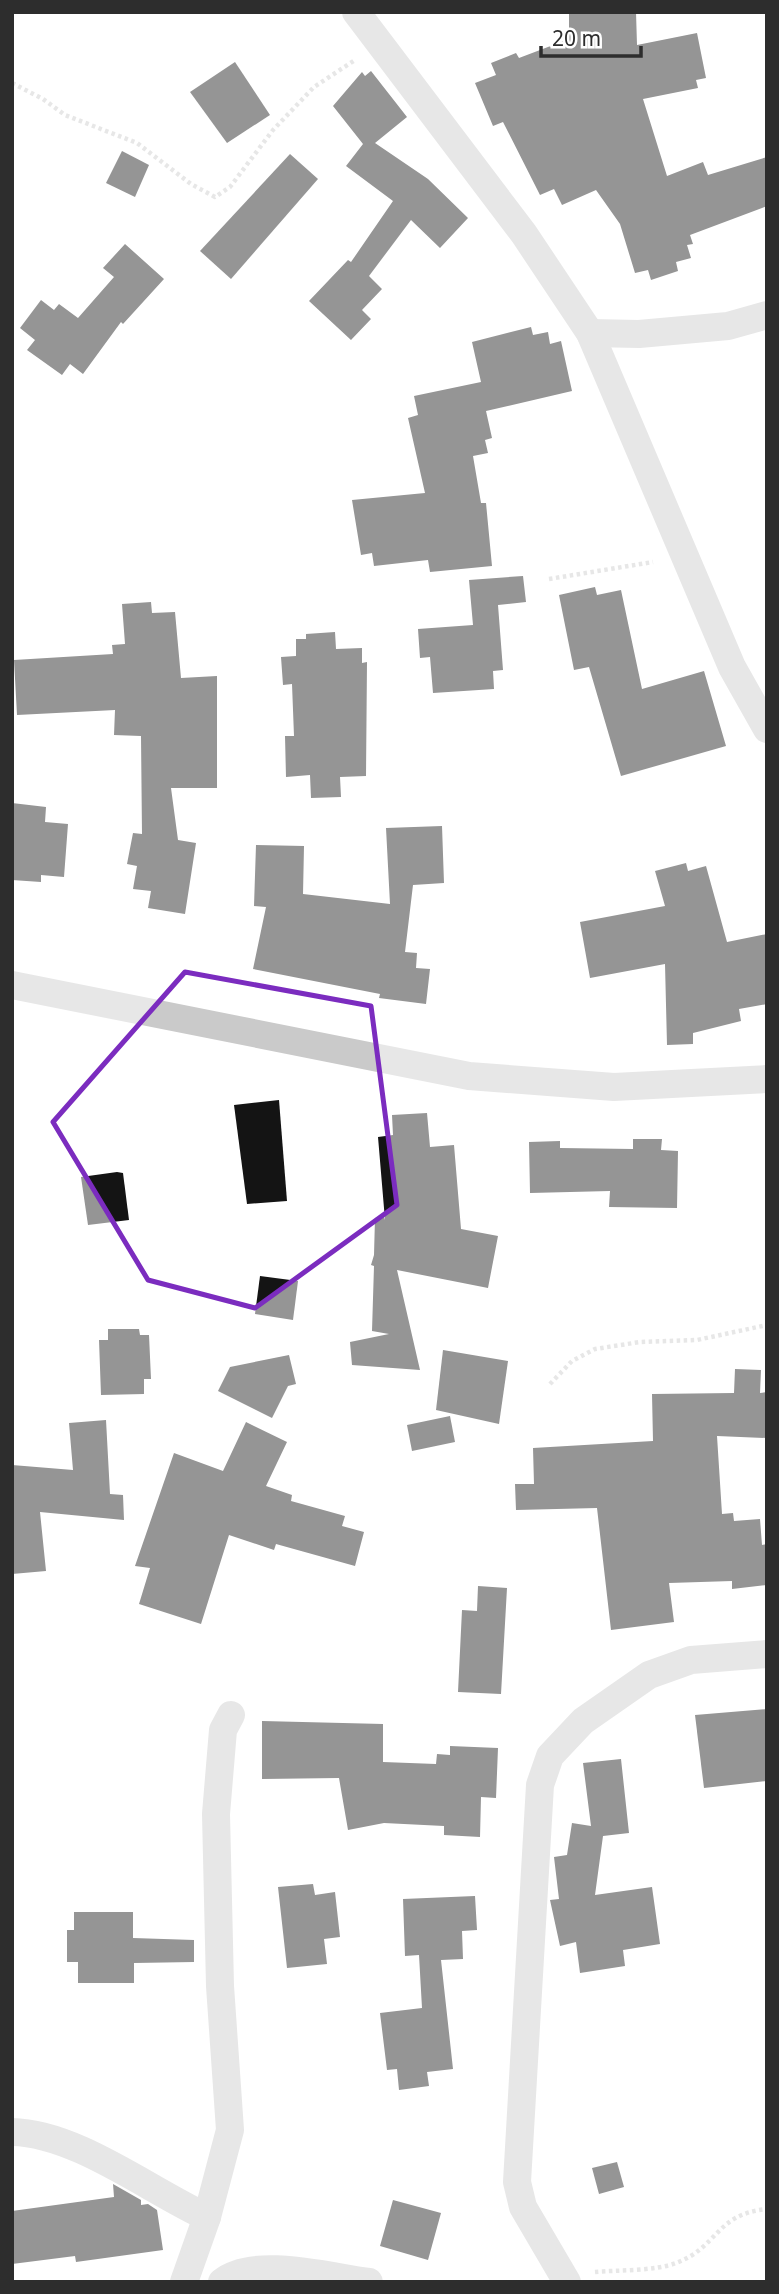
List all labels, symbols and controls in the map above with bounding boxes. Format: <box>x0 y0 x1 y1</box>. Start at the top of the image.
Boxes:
scale bar <box>541 14 641 58</box>
text: 20 m <box>552 24 601 52</box>

